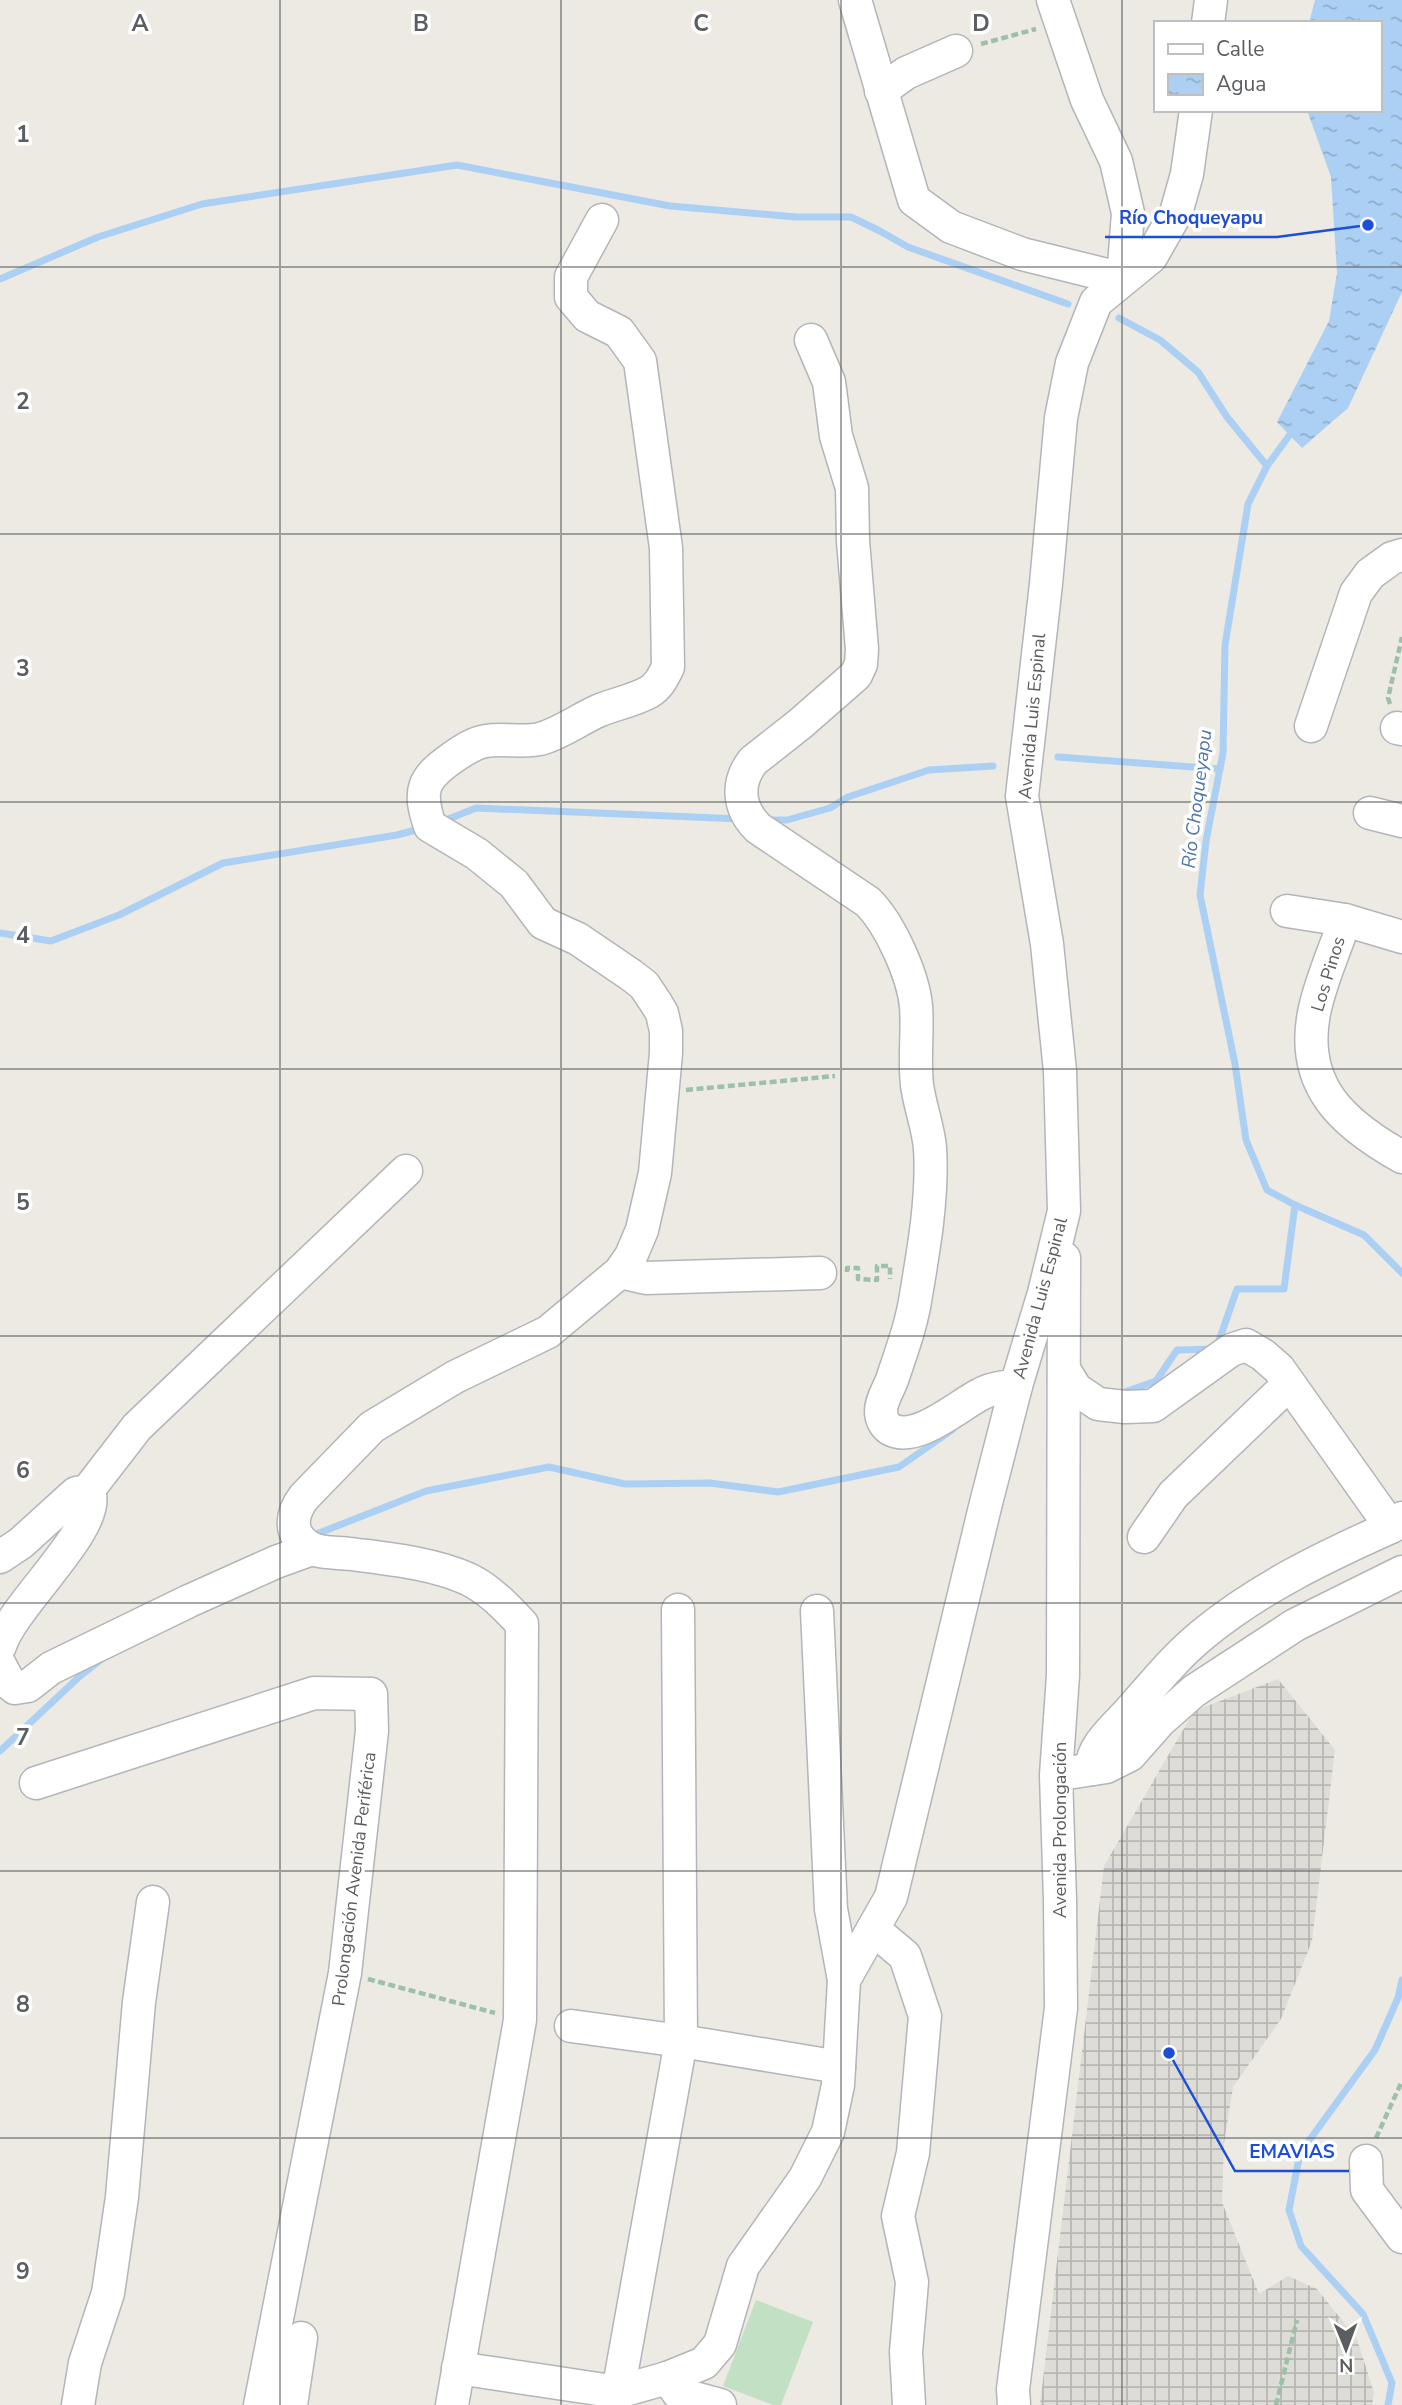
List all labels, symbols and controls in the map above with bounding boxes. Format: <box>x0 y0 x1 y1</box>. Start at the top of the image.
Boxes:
text: A <box>131 8 149 39</box>
text: B <box>413 8 429 39</box>
text: C <box>693 8 709 39</box>
text: D <box>972 8 990 39</box>
legend <box>1154 21 1381 112</box>
text: Calle <box>1216 35 1264 63</box>
text: Agua <box>1216 70 1266 98</box>
text: 1 <box>16 119 30 150</box>
callout: Río Choqueyapu <box>1105 197 1277 237</box>
text: Río Choqueyapu <box>1119 205 1263 231</box>
text: 2 <box>16 386 30 417</box>
street label: Avenida Luis Espinal <box>1013 631 1051 800</box>
text: 3 <box>16 653 30 684</box>
water label: Río Choqueyapu <box>1176 728 1218 870</box>
text: 4 <box>16 920 30 951</box>
street label: Los Pinos <box>1305 933 1351 1015</box>
text: 5 <box>16 1187 30 1218</box>
street label: Avenida Luis Espinal <box>1007 1214 1073 1381</box>
text: 6 <box>16 1455 30 1486</box>
text: 7 <box>16 1722 30 1753</box>
street label: Avenida Prolongación <box>1048 1742 1072 1918</box>
street label: Prolongación Avenida Periférica <box>327 1751 381 2007</box>
text: 8 <box>16 1989 30 2020</box>
callout: EMAVIAS <box>1235 2131 1349 2171</box>
text: EMAVIAS <box>1249 2139 1335 2165</box>
text: 9 <box>16 2256 30 2287</box>
north arrow <box>1311 2314 1381 2384</box>
text: N <box>1339 2352 1354 2378</box>

